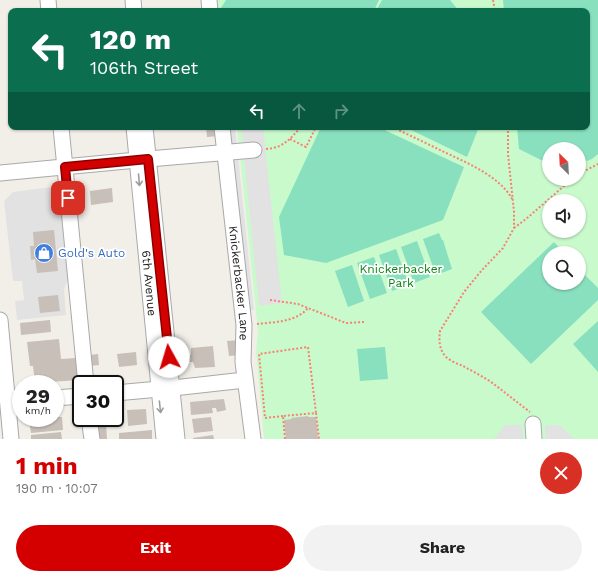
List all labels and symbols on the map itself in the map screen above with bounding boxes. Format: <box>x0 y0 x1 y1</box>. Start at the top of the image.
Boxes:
north arrow <box>542 142 586 186</box>
one-way arrow <box>135 173 142 186</box>
pin <box>51 181 85 215</box>
street label: Knickerbacker Lane <box>226 225 251 341</box>
shop icon: Gold's Auto <box>33 242 55 264</box>
place label: Gold's Auto <box>58 246 125 260</box>
street label: 6th Avenue <box>139 250 159 317</box>
park label: Knickerbacker Park <box>359 262 443 290</box>
position arrow <box>148 336 190 378</box>
speed limit sign: 30 <box>72 375 124 427</box>
one-way arrow <box>157 400 164 413</box>

